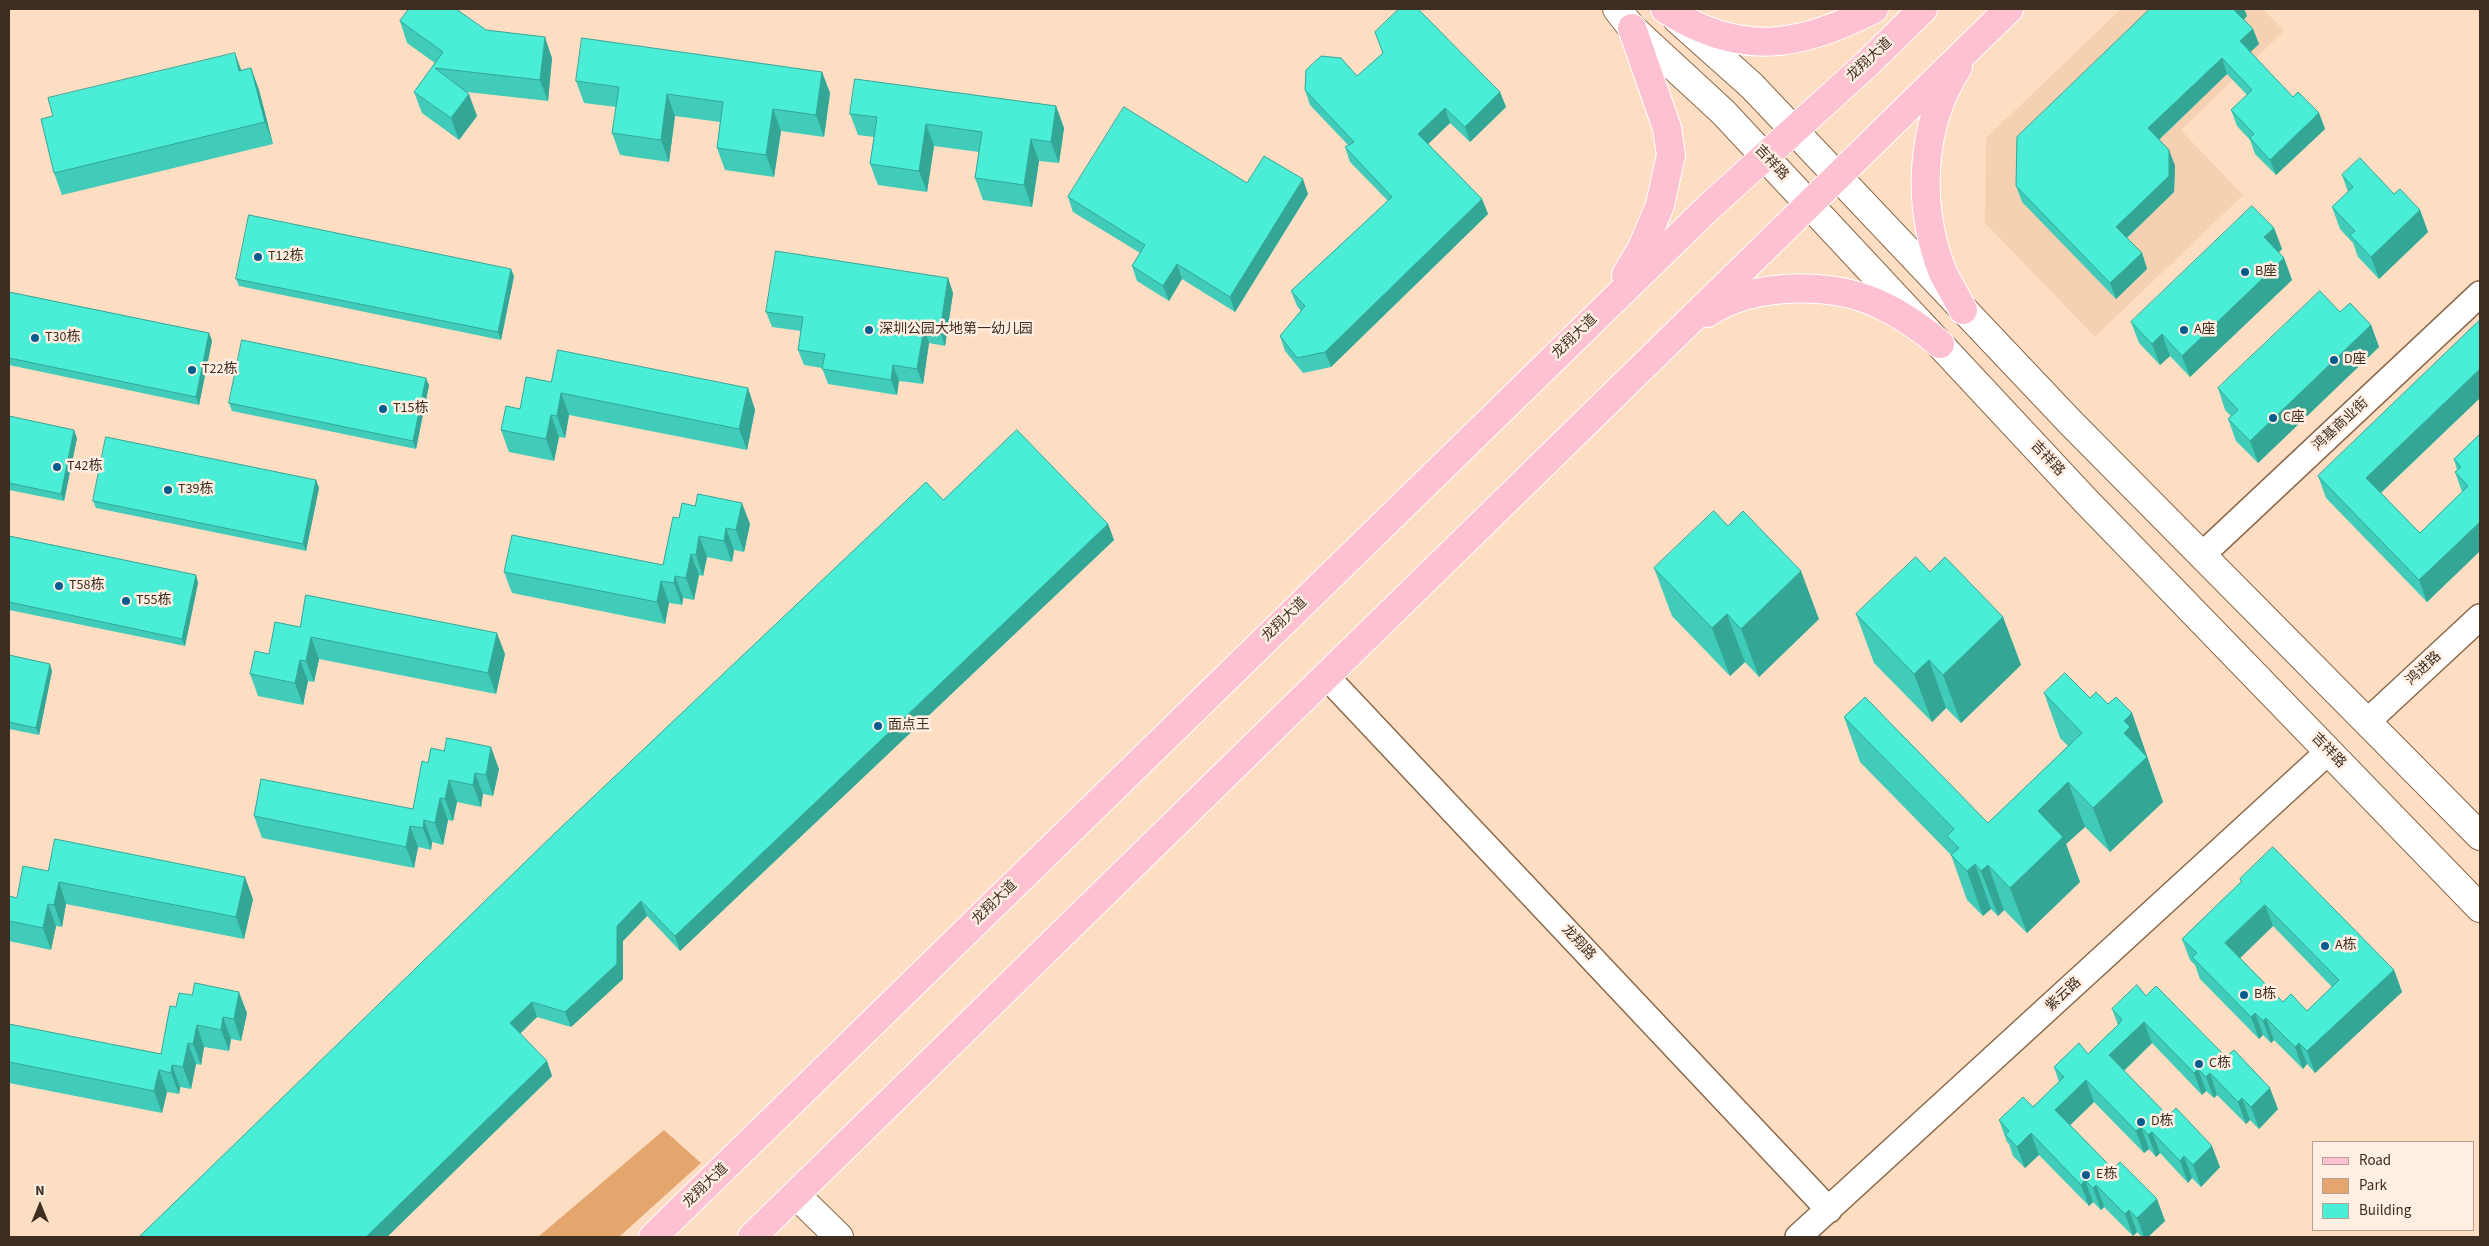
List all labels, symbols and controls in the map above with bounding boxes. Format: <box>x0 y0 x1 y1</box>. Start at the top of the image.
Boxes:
street label: 龙翔大道 <box>1844 35 1896 85</box>
street label: 吉祥路 <box>1751 142 1791 184</box>
place label: T12栋 <box>268 249 303 265</box>
marker: T12栋 <box>252 251 264 263</box>
place label: B座 <box>2255 264 2277 280</box>
marker: B座 <box>2239 266 2251 278</box>
street label: 龙翔大道 <box>1549 312 1601 362</box>
place label: 深圳公园大地第一幼儿园 <box>879 322 1033 338</box>
place label: A座 <box>2194 322 2216 338</box>
marker: 深圳公园大地第一幼儿园 <box>863 324 875 336</box>
marker: A座 <box>2178 324 2190 336</box>
place label: T30栋 <box>45 330 80 346</box>
marker: T30栋 <box>29 332 41 344</box>
place label: D座 <box>2344 352 2367 368</box>
marker: D座 <box>2328 354 2340 366</box>
place label: T22栋 <box>202 362 237 378</box>
marker: T22栋 <box>186 364 198 376</box>
street label: 鸿基商业街 <box>2310 395 2372 455</box>
place label: T15栋 <box>393 401 428 417</box>
marker: T15栋 <box>377 403 389 415</box>
place label: C座 <box>2283 410 2305 426</box>
marker: C座 <box>2267 412 2279 424</box>
street label: 吉祥路 <box>2027 438 2067 480</box>
place label: T42栋 <box>67 459 102 475</box>
marker: T42栋 <box>51 461 63 473</box>
place label: T39栋 <box>178 482 213 498</box>
marker: T39栋 <box>162 484 174 496</box>
place label: T58栋 <box>69 578 104 594</box>
marker: T58栋 <box>53 580 65 592</box>
place label: T55栋 <box>136 593 171 609</box>
marker: T55栋 <box>120 595 132 607</box>
street label: 龙翔大道 <box>1259 595 1311 645</box>
street label: 鸿进路 <box>2403 649 2445 689</box>
place label: 面点王 <box>888 718 930 734</box>
marker: 面点王 <box>872 720 884 732</box>
street label: 吉祥路 <box>2307 730 2349 772</box>
street label: 龙翔大道 <box>969 878 1021 928</box>
street label: 龙翔路 <box>1558 922 1598 964</box>
place label: A栋 <box>2335 938 2357 954</box>
marker: A栋 <box>2319 940 2331 952</box>
street label: 紫云路 <box>2043 975 2085 1015</box>
place label: B栋 <box>2254 987 2276 1003</box>
marker: B栋 <box>2238 989 2250 1001</box>
place label: C栋 <box>2209 1056 2231 1072</box>
marker: C栋 <box>2193 1058 2205 1070</box>
place label: D栋 <box>2151 1114 2174 1130</box>
marker: D栋 <box>2135 1116 2147 1128</box>
legend <box>2312 1141 2474 1231</box>
text: Road <box>2359 1150 2391 1171</box>
street label: 龙翔大道 <box>680 1161 732 1211</box>
place label: E栋 <box>2096 1167 2117 1183</box>
marker: E栋 <box>2080 1169 2092 1181</box>
text: Park <box>2359 1175 2387 1196</box>
north arrow <box>15 1181 65 1231</box>
text: N <box>35 1181 45 1201</box>
text: Building <box>2359 1200 2411 1221</box>

